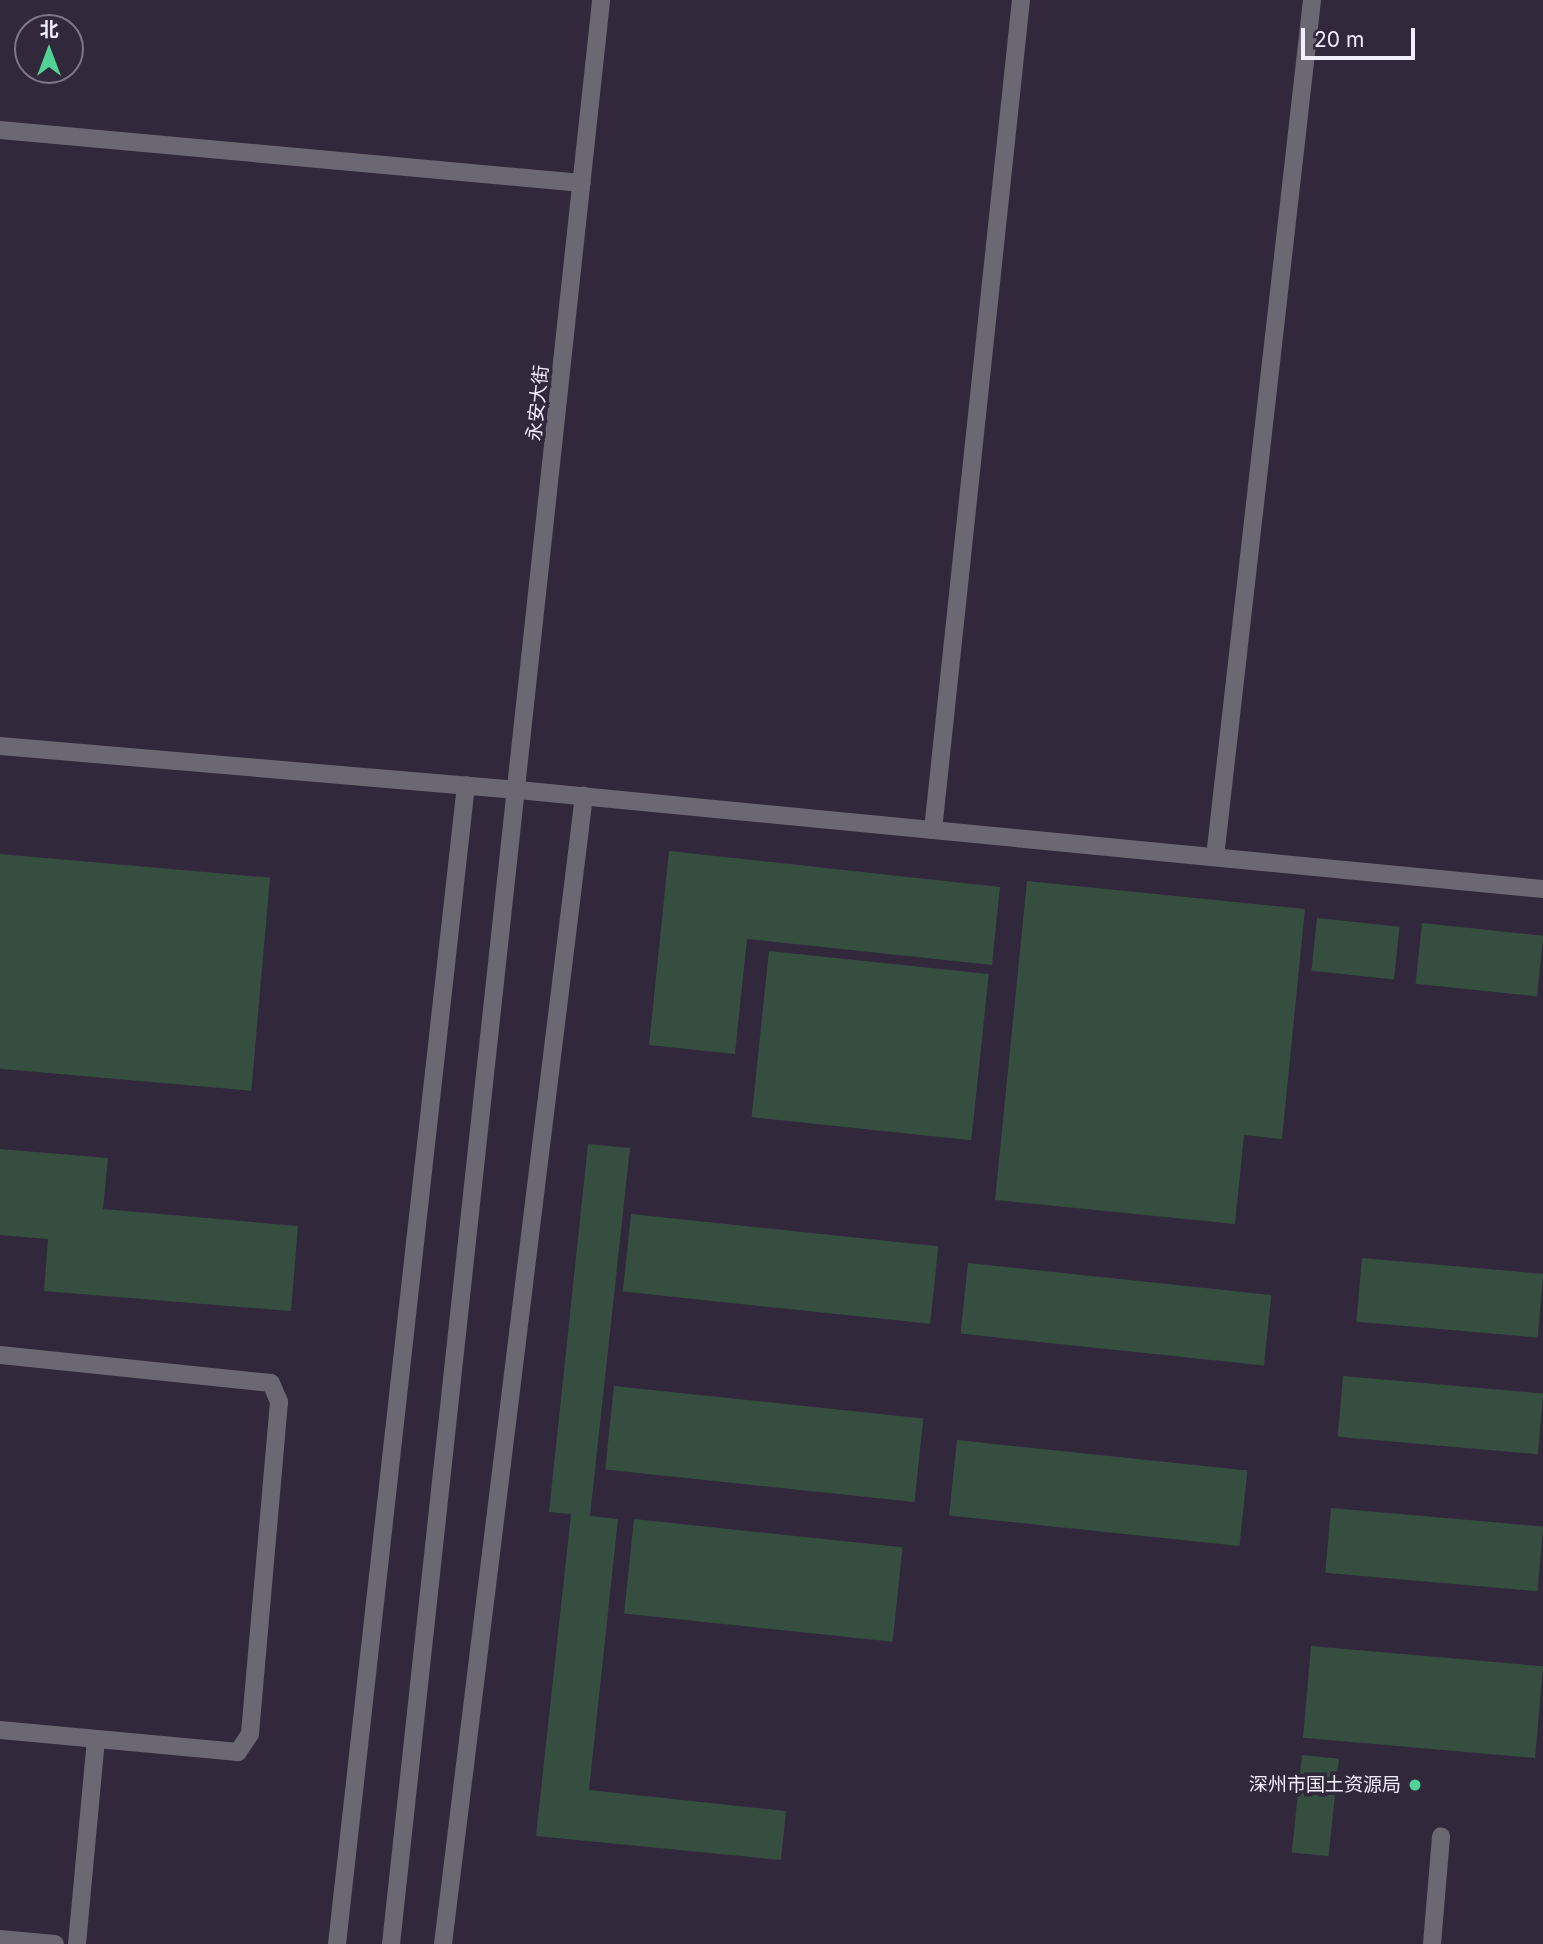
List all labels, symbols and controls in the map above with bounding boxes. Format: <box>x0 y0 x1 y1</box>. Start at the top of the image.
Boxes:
north arrow <box>14 14 84 84</box>
scale bar <box>1305 14 1419 58</box>
text: 北 <box>39 18 59 41</box>
text: 20 m <box>1314 27 1364 52</box>
street label: 永安大街 <box>523 364 553 442</box>
place label: 深州市国土资源局 <box>1249 1774 1401 1796</box>
marker: 深州市国土资源局 <box>1407 1777 1423 1793</box>

